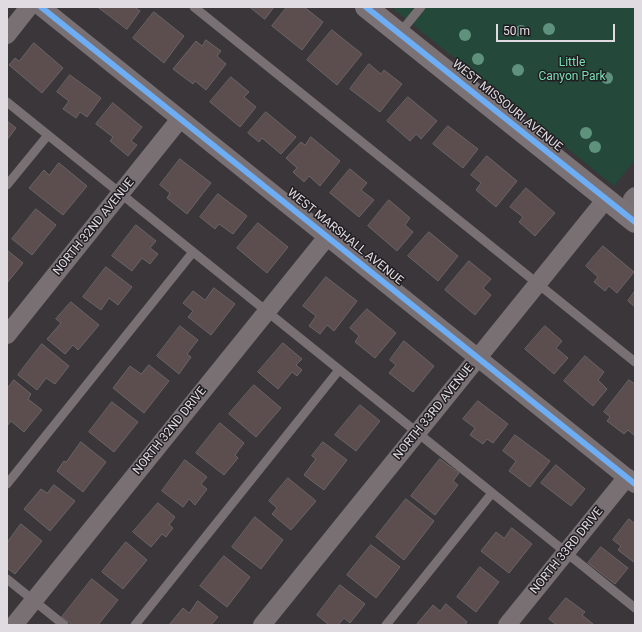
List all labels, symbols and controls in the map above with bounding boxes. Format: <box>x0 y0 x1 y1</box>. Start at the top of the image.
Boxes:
scale bar <box>498 16 617 42</box>
text: 50 m <box>503 24 530 38</box>
park label: Little Canyon Park <box>538 56 606 84</box>
street label: WEST MISSOURI AVENUE <box>449 57 565 155</box>
street label: NORTH 32ND AVENUE <box>51 176 137 278</box>
street label: WEST MARSHALL AVENUE <box>284 186 406 288</box>
street label: NORTH 33RD AVENUE <box>391 361 477 463</box>
street label: NORTH 32ND DRIVE <box>130 384 210 478</box>
street label: NORTH 33RD DRIVE <box>528 505 606 597</box>

